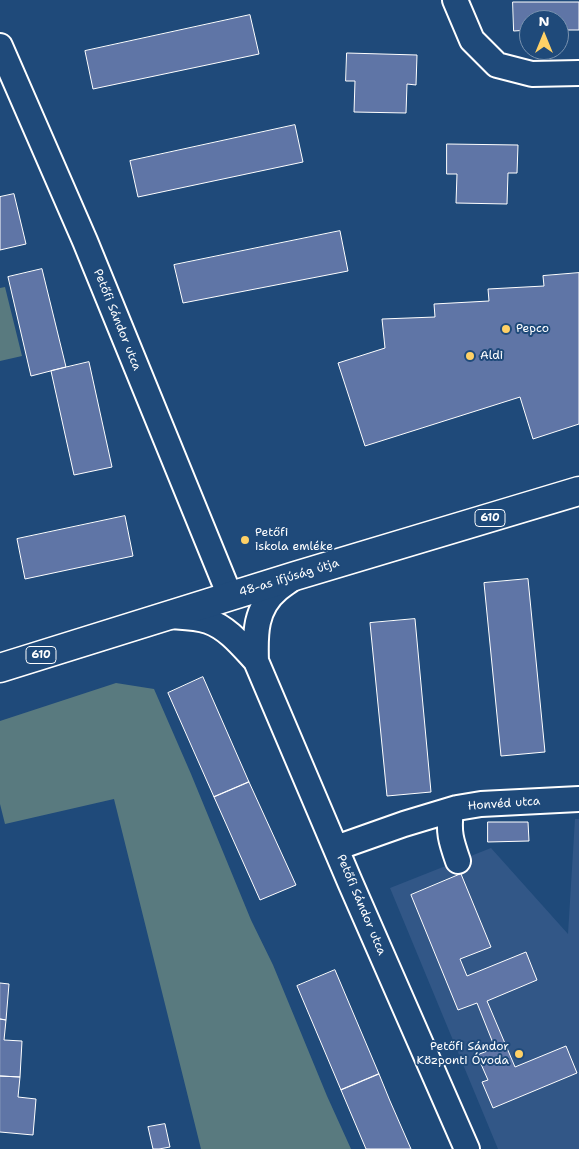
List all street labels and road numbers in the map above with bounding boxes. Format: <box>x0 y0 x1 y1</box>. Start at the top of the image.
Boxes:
street label: Petőfi Sándor utca <box>90 267 144 373</box>
road number: 610 <box>475 509 505 526</box>
street label: 48-as ifjúság útja <box>237 556 341 600</box>
road number: 610 <box>26 646 56 664</box>
street label: Honvéd utca <box>467 794 541 814</box>
street label: Petőfi Sándor utca <box>333 852 389 958</box>

